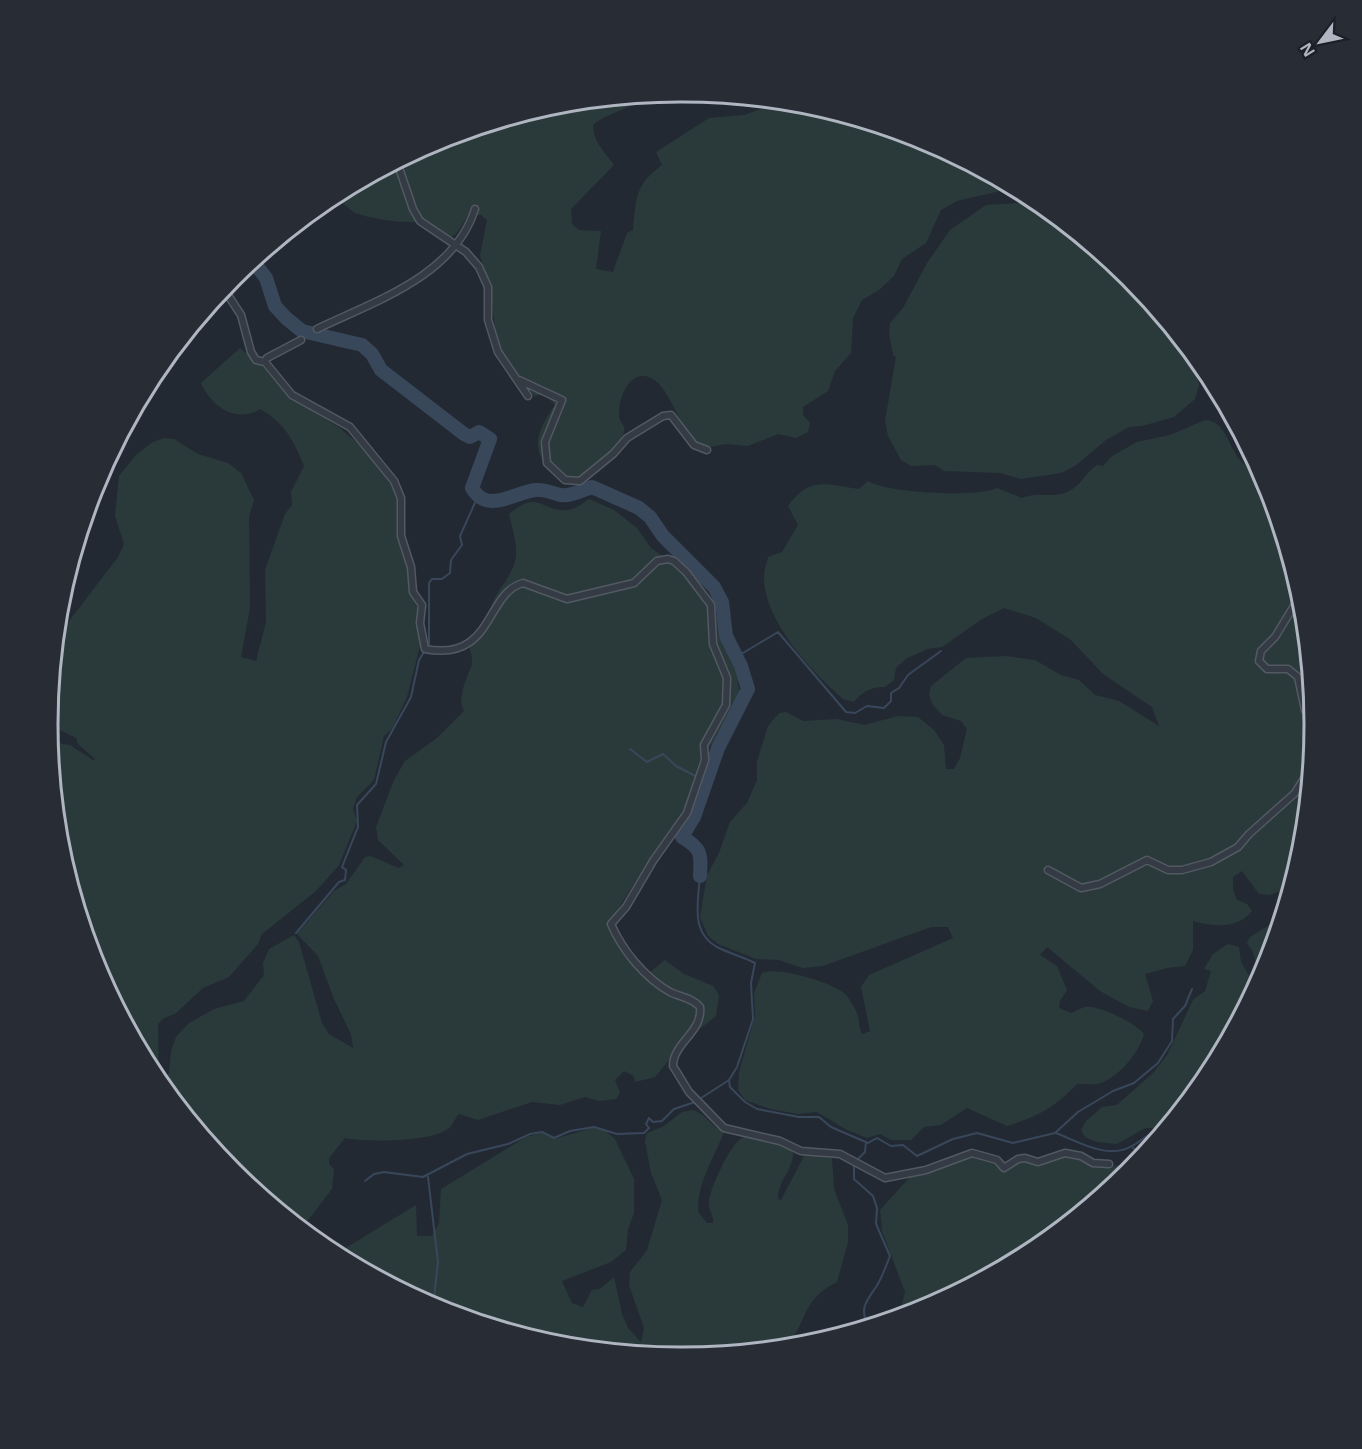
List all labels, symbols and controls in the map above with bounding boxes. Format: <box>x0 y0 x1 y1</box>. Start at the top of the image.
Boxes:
north arrow <box>1290 12 1350 72</box>
text: N <box>1295 39 1320 61</box>

